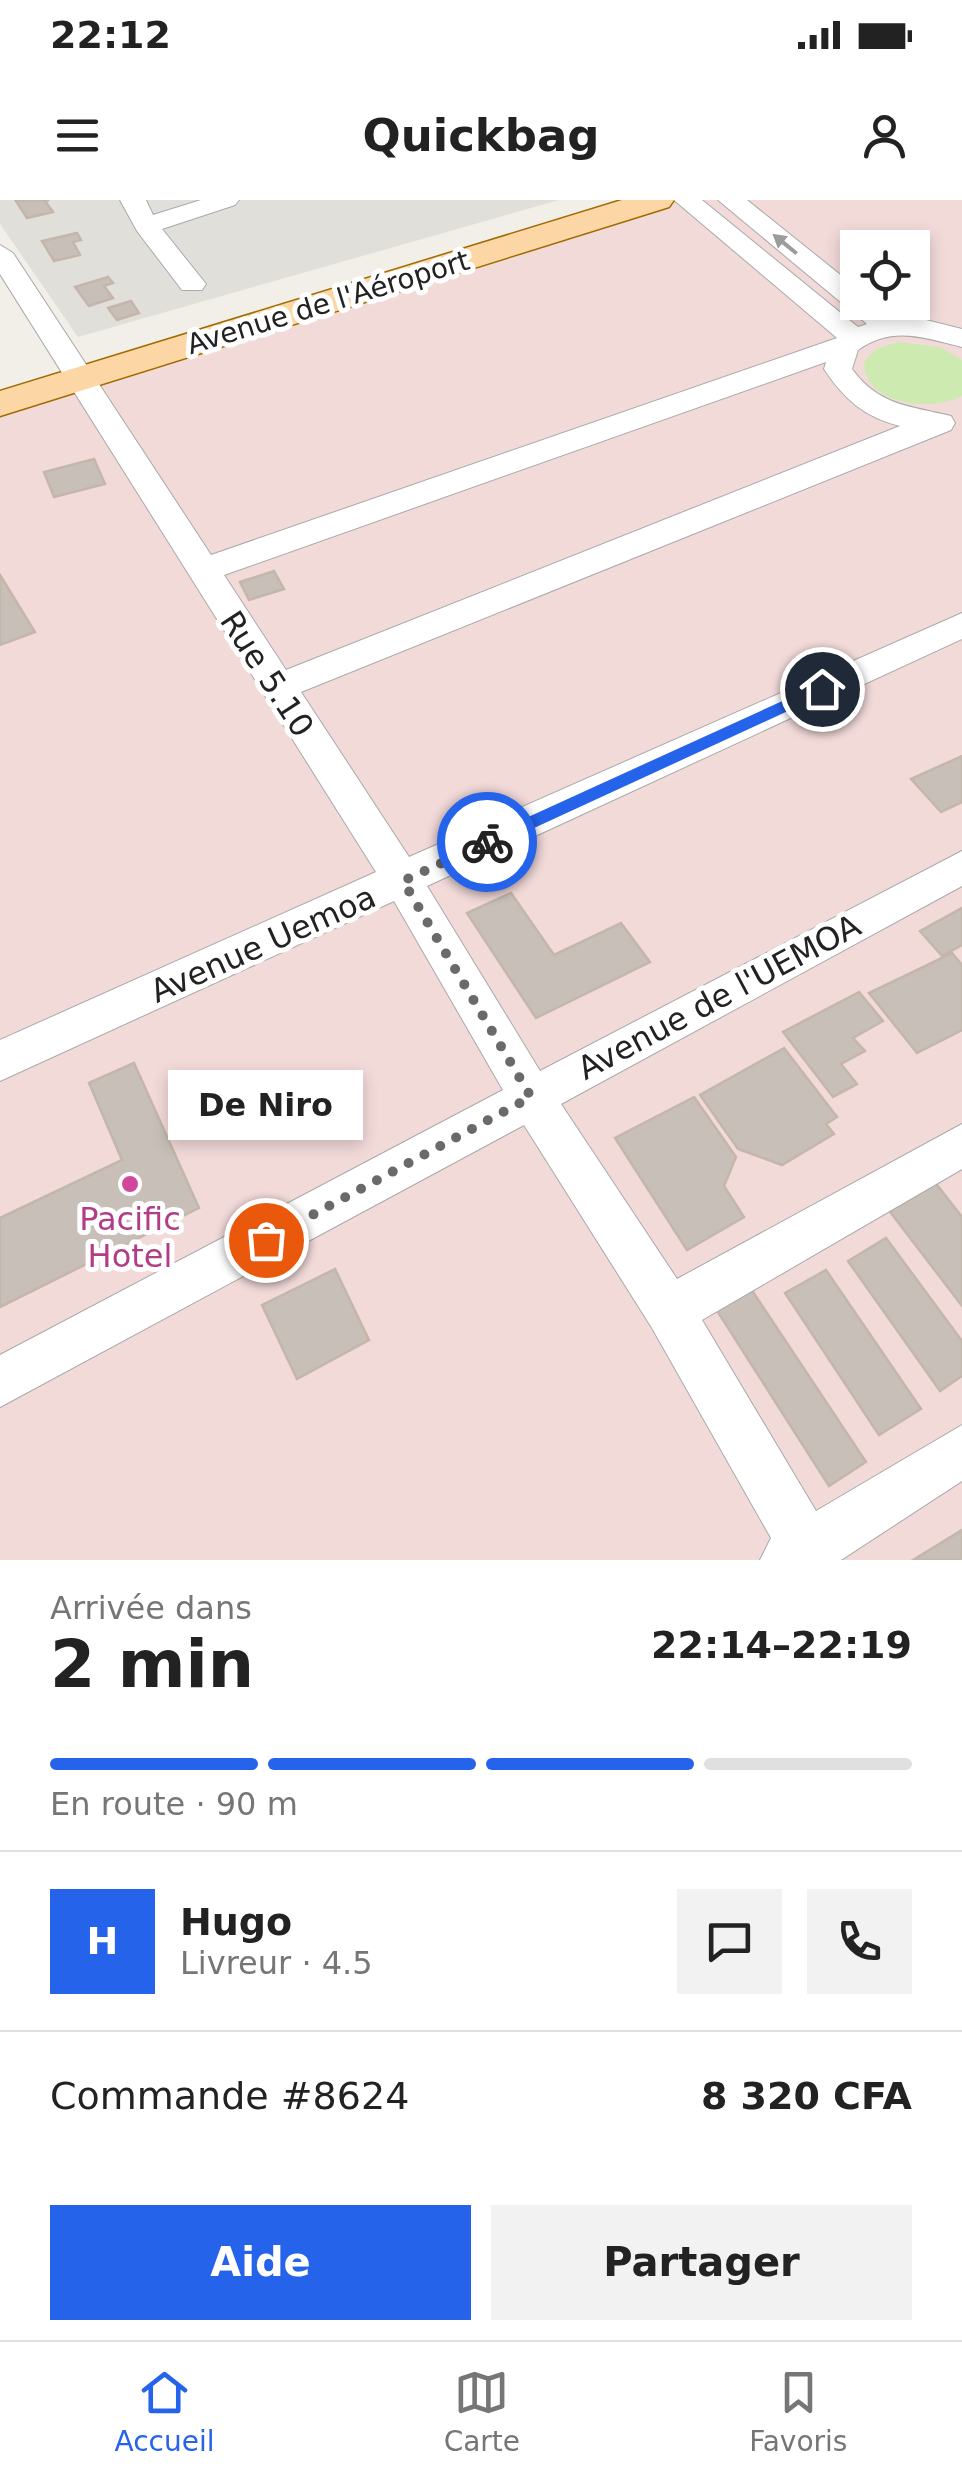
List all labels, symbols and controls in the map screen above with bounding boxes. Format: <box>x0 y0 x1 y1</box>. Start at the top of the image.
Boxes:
text: 22:12 <box>50 13 171 57</box>
icon: menu <box>50 108 105 163</box>
icon: person <box>857 108 912 163</box>
text: Quickbag <box>362 109 600 162</box>
map controls <box>840 230 930 320</box>
button: locate <box>840 230 930 320</box>
one-way arrow <box>772 234 797 255</box>
street label: Avenue de l'Aéroport <box>183 244 473 361</box>
street label: Rue 5.10 <box>212 604 322 744</box>
pin <box>780 647 865 732</box>
icon: home <box>795 662 850 717</box>
courier <box>437 792 537 892</box>
icon: bike <box>460 815 515 870</box>
street label: Avenue Uemoa <box>144 877 382 1011</box>
street label: Avenue de l'UEMOA <box>571 906 867 1088</box>
callout: De Niro <box>168 1070 364 1140</box>
text: De Niro <box>198 1086 333 1124</box>
marker: Pacific Hotel <box>119 1173 141 1195</box>
pin <box>224 1198 309 1283</box>
place label: Pacific Hotel <box>79 1200 181 1275</box>
icon: bag <box>239 1213 294 1268</box>
text: Arrivée dans <box>50 1589 252 1627</box>
text: 22:14–22:19 <box>651 1623 912 1667</box>
text: 2 min <box>50 1627 254 1702</box>
text: En route · 90 m <box>50 1785 298 1823</box>
button: chat <box>677 1889 782 1994</box>
button: phone <box>807 1889 912 1994</box>
text: Hugo <box>180 1900 292 1944</box>
text: H <box>87 1919 118 1963</box>
text: Livreur · 4.5 <box>180 1944 373 1982</box>
text: Commande #8624 <box>50 2074 409 2118</box>
text: 8 320 CFA <box>701 2074 912 2118</box>
button: Aide <box>50 2205 471 2320</box>
button: Partager <box>491 2205 912 2320</box>
tab: Accueil <box>115 2365 215 2458</box>
tab: Carte <box>444 2365 520 2458</box>
tab: Favoris <box>749 2365 847 2458</box>

